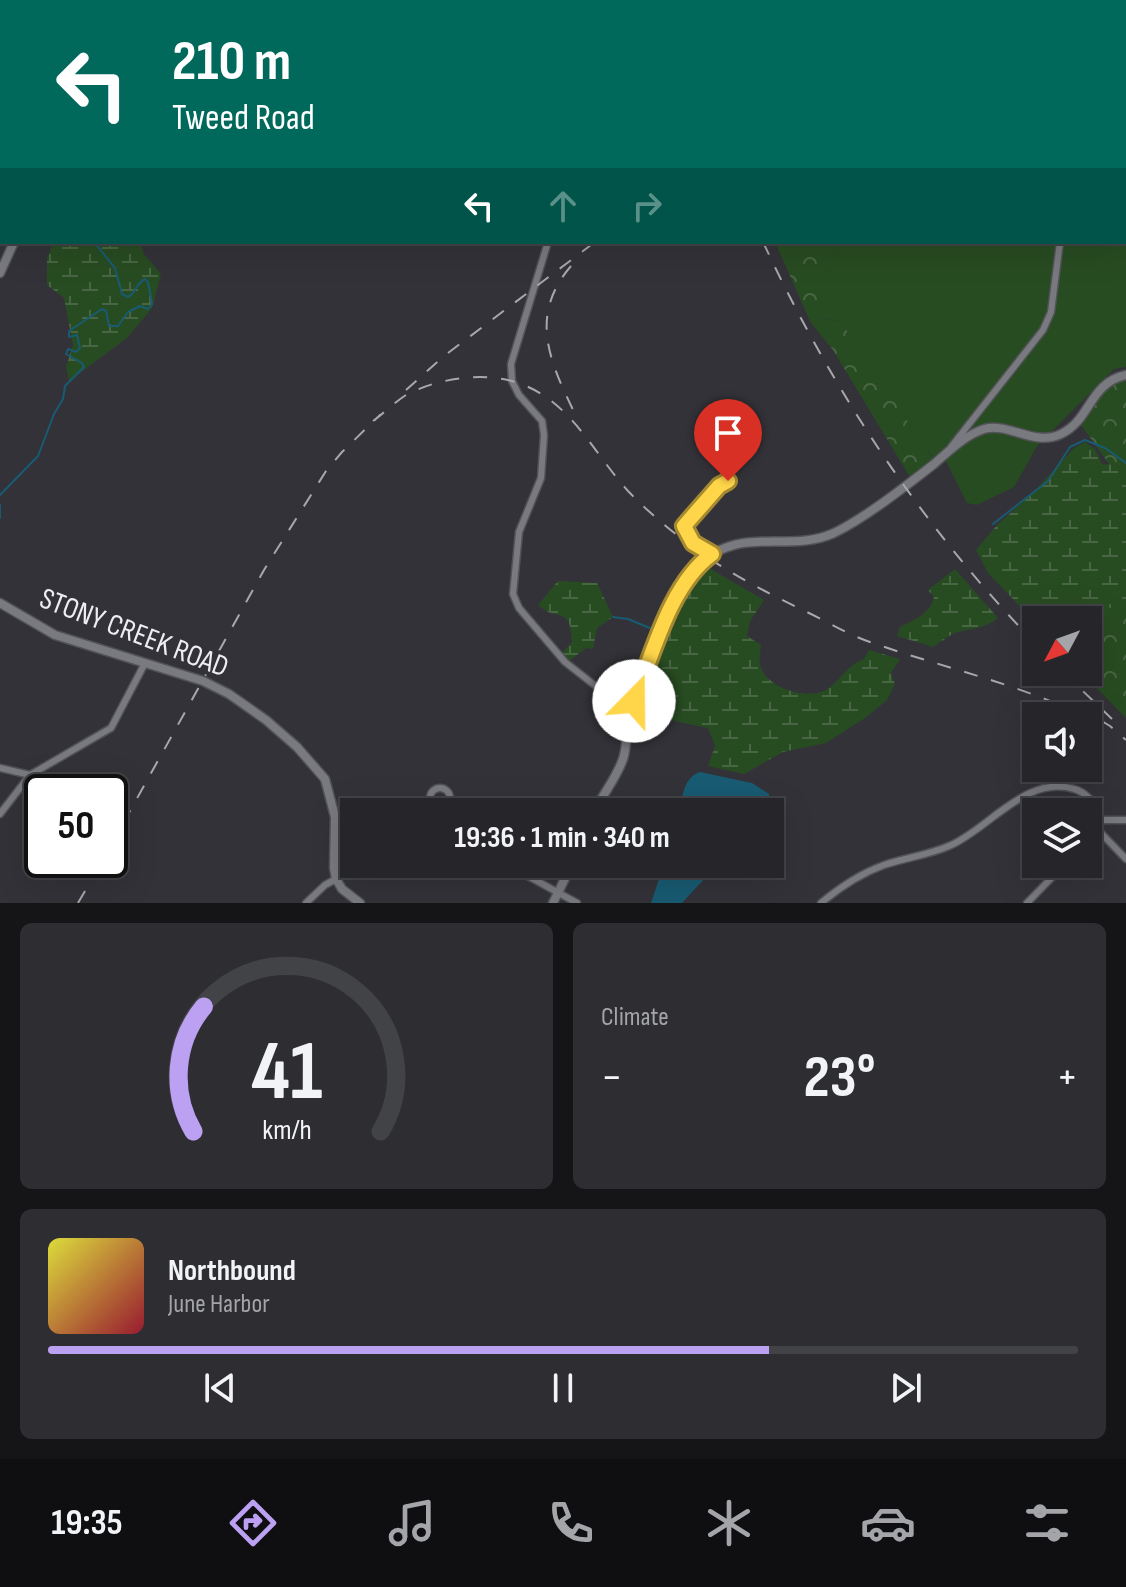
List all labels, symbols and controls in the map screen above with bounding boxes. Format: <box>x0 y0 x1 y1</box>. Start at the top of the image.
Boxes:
text: 210 m <box>172 29 291 96</box>
icon: left <box>40 32 144 136</box>
text: Tweed Road <box>172 97 315 140</box>
icon: left <box>457 184 501 228</box>
icon: ahead <box>541 184 585 228</box>
icon: right <box>625 184 669 228</box>
pin <box>694 399 762 481</box>
icon: arrive <box>706 411 750 455</box>
street label: STONY CREEK ROAD <box>35 581 233 685</box>
north arrow <box>1022 606 1102 686</box>
map controls <box>1022 606 1102 878</box>
position arrow <box>592 659 676 743</box>
button: sound <box>1022 702 1102 782</box>
speed limit sign: 50 <box>24 774 128 878</box>
button: layers <box>1022 798 1102 878</box>
text: 19:36 · 1 min · 340 m <box>454 820 670 856</box>
text: Climate <box>601 1002 669 1033</box>
text: 41 <box>251 1023 322 1123</box>
text: 23° <box>803 1042 876 1114</box>
text: − <box>601 1051 623 1104</box>
text: + <box>1056 1051 1078 1104</box>
text: km/h <box>262 1113 311 1148</box>
text: Northbound <box>168 1253 296 1289</box>
text: June Harbor <box>168 1289 270 1320</box>
icon: previous <box>198 1366 242 1410</box>
icon: pause <box>541 1366 585 1410</box>
icon: next <box>884 1366 928 1410</box>
icon: directions <box>225 1495 281 1551</box>
icon: music <box>384 1495 440 1551</box>
icon: phone <box>543 1495 599 1551</box>
icon: climate <box>701 1495 757 1551</box>
icon: car <box>860 1495 916 1551</box>
icon: filters <box>1019 1495 1075 1551</box>
text: 19:35 <box>51 1502 122 1545</box>

